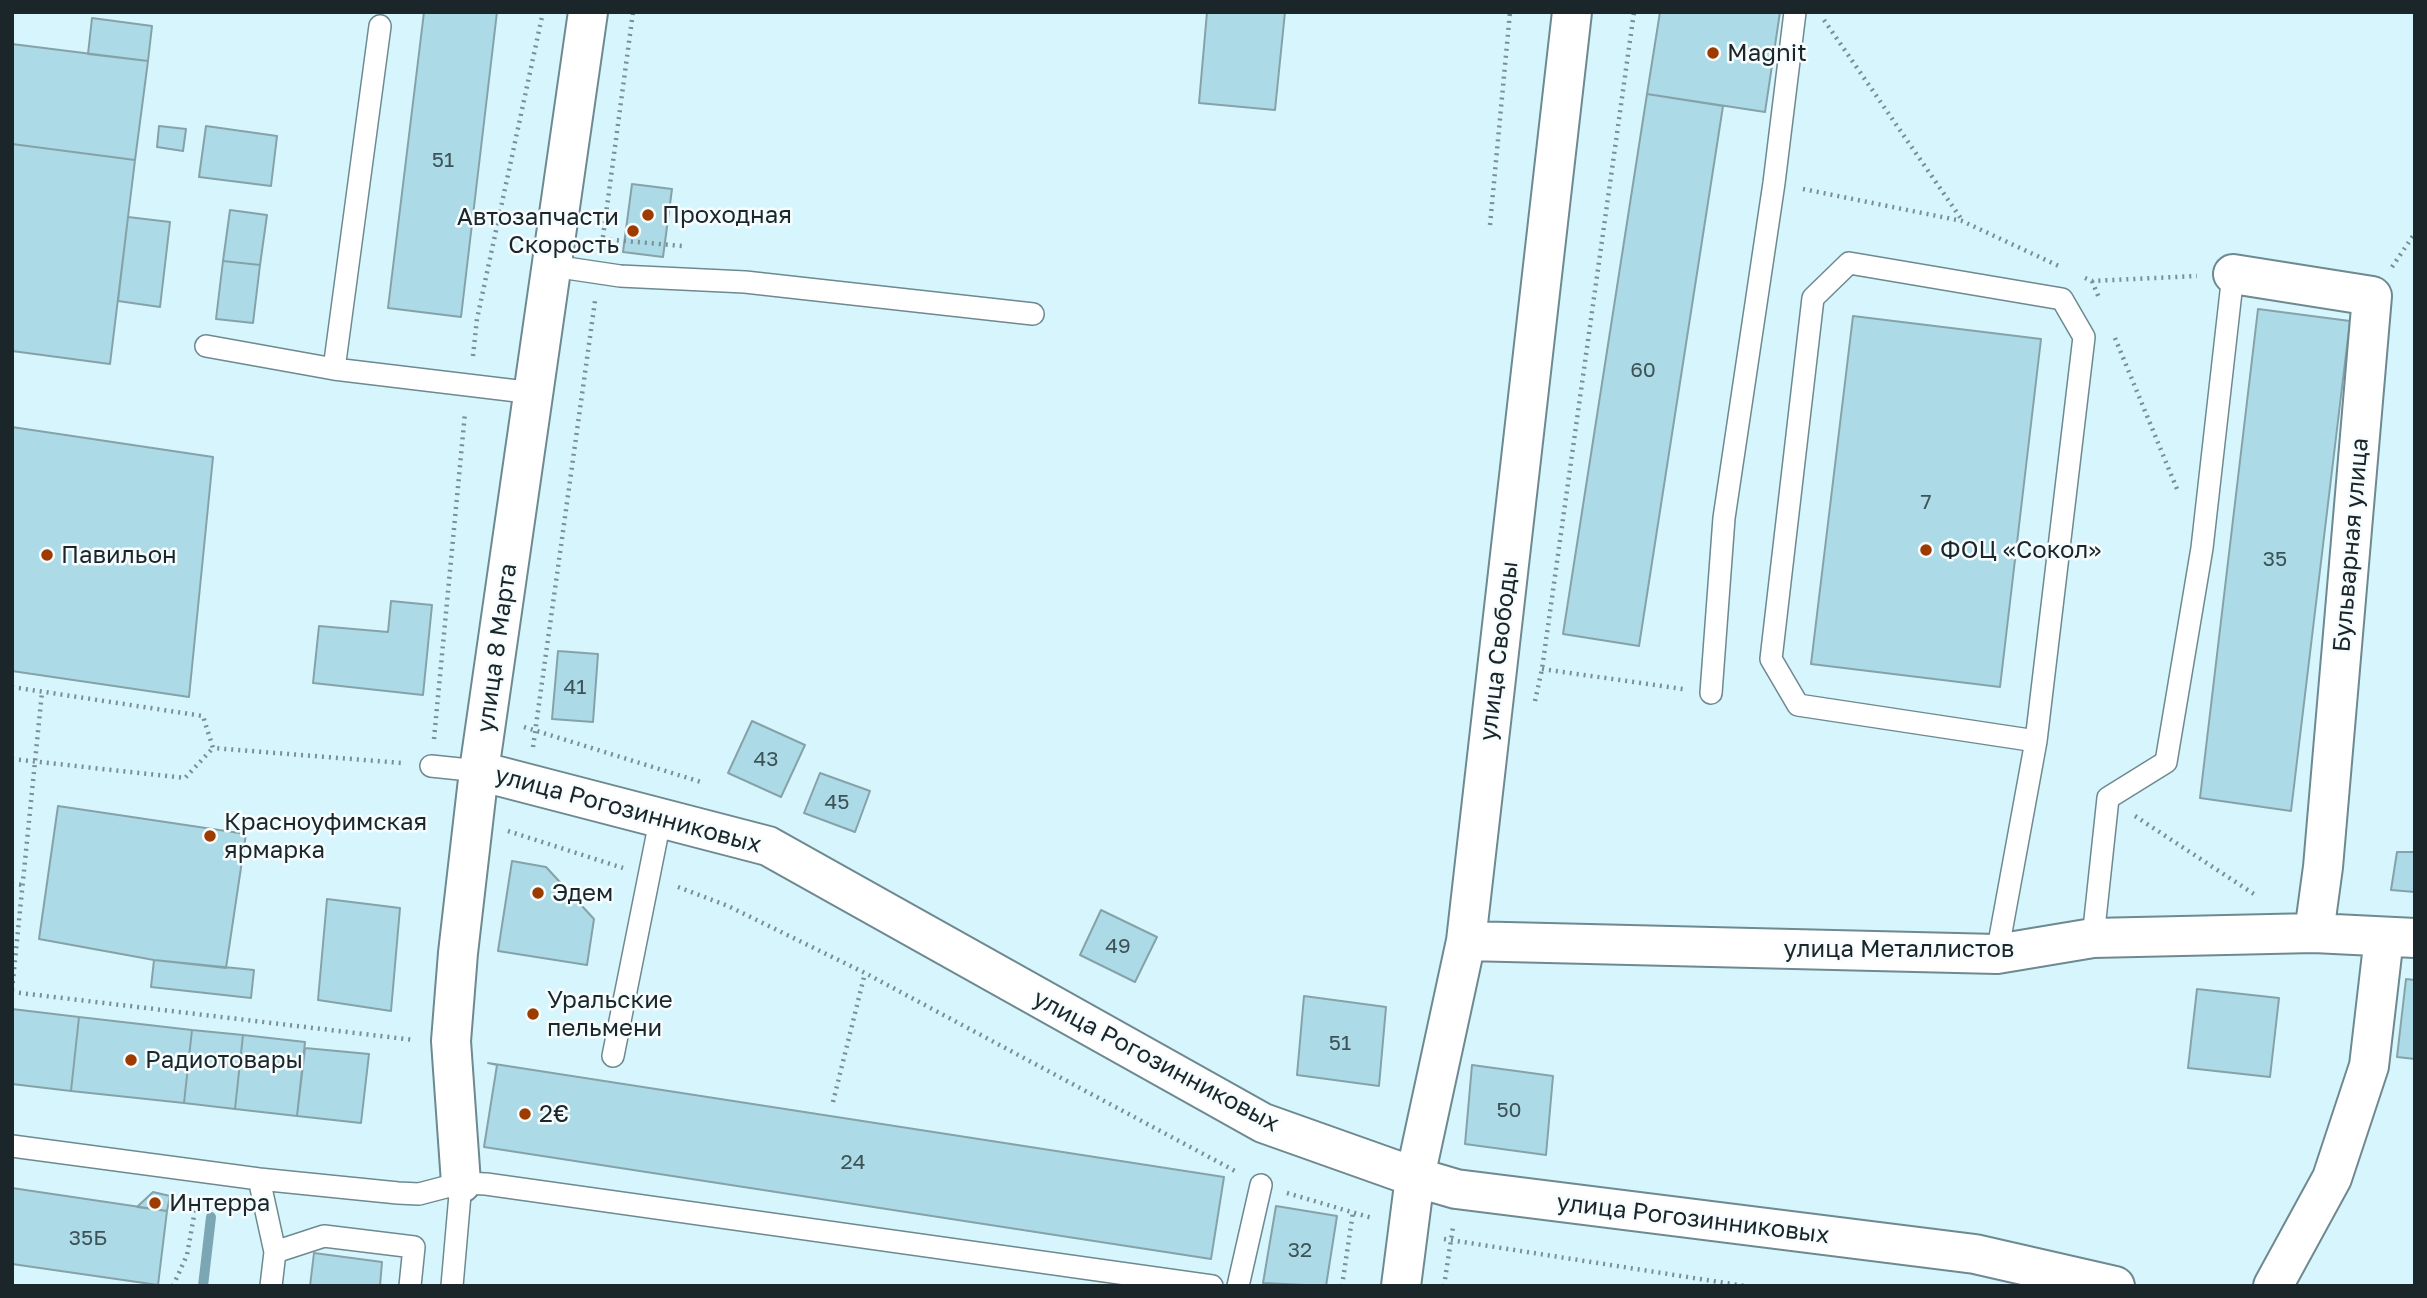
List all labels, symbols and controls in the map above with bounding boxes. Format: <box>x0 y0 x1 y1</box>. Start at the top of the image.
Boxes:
place label: Magnit <box>1727 39 1807 67</box>
marker: Magnit <box>1705 45 1721 61</box>
house number: 51 <box>432 147 454 173</box>
place label: Проходная <box>662 201 792 229</box>
place label: Автозапчасти Скорость <box>457 203 619 259</box>
marker: Проходная <box>640 207 656 223</box>
marker: Автозапчасти Скорость <box>625 223 641 239</box>
house number: 60 <box>1630 357 1656 383</box>
street label: Бульварная улица <box>2327 437 2375 653</box>
house number: 7 <box>1920 489 1932 515</box>
place label: ФОЦ «Сокол» <box>1940 536 2101 564</box>
place label: Павильон <box>61 541 177 569</box>
marker: ФОЦ «Сокол» <box>1918 542 1934 558</box>
house number: 35 <box>2263 546 2287 572</box>
marker: Павильон <box>39 547 55 563</box>
street label: улица Свободы <box>1474 559 1524 743</box>
street label: улица 8 Марта <box>471 562 523 734</box>
house number: 41 <box>564 674 586 700</box>
house number: 43 <box>753 746 779 772</box>
street label: улица Рогозинниковых <box>492 761 764 859</box>
house number: 45 <box>825 789 849 815</box>
place label: Красноуфимская ярмарка <box>224 808 427 864</box>
marker: Красноуфимская ярмарка <box>202 828 218 844</box>
place label: Эдем <box>552 879 613 907</box>
marker: Эдем <box>530 885 546 901</box>
house number: 49 <box>1105 933 1131 959</box>
street label: улица Металлистов <box>1784 935 2014 963</box>
street label: улица Рогозинниковых <box>1028 984 1284 1138</box>
place label: Уральские пельмени <box>547 986 673 1042</box>
marker: Уральские пельмени <box>525 1006 541 1022</box>
house number: 51 <box>1329 1030 1351 1056</box>
place label: Радиотовары <box>145 1046 303 1074</box>
marker: Радиотовары <box>123 1052 139 1068</box>
house number: 50 <box>1496 1097 1522 1123</box>
place label: 2€ <box>539 1100 569 1128</box>
marker: 2€ <box>517 1106 533 1122</box>
house number: 24 <box>841 1149 865 1175</box>
street label: улица Рогозинниковых <box>1555 1188 1831 1250</box>
place label: Интерра <box>169 1189 270 1217</box>
marker: Интерра <box>147 1195 163 1211</box>
house number: 35Б <box>69 1225 107 1251</box>
house number: 32 <box>1288 1237 1312 1263</box>

